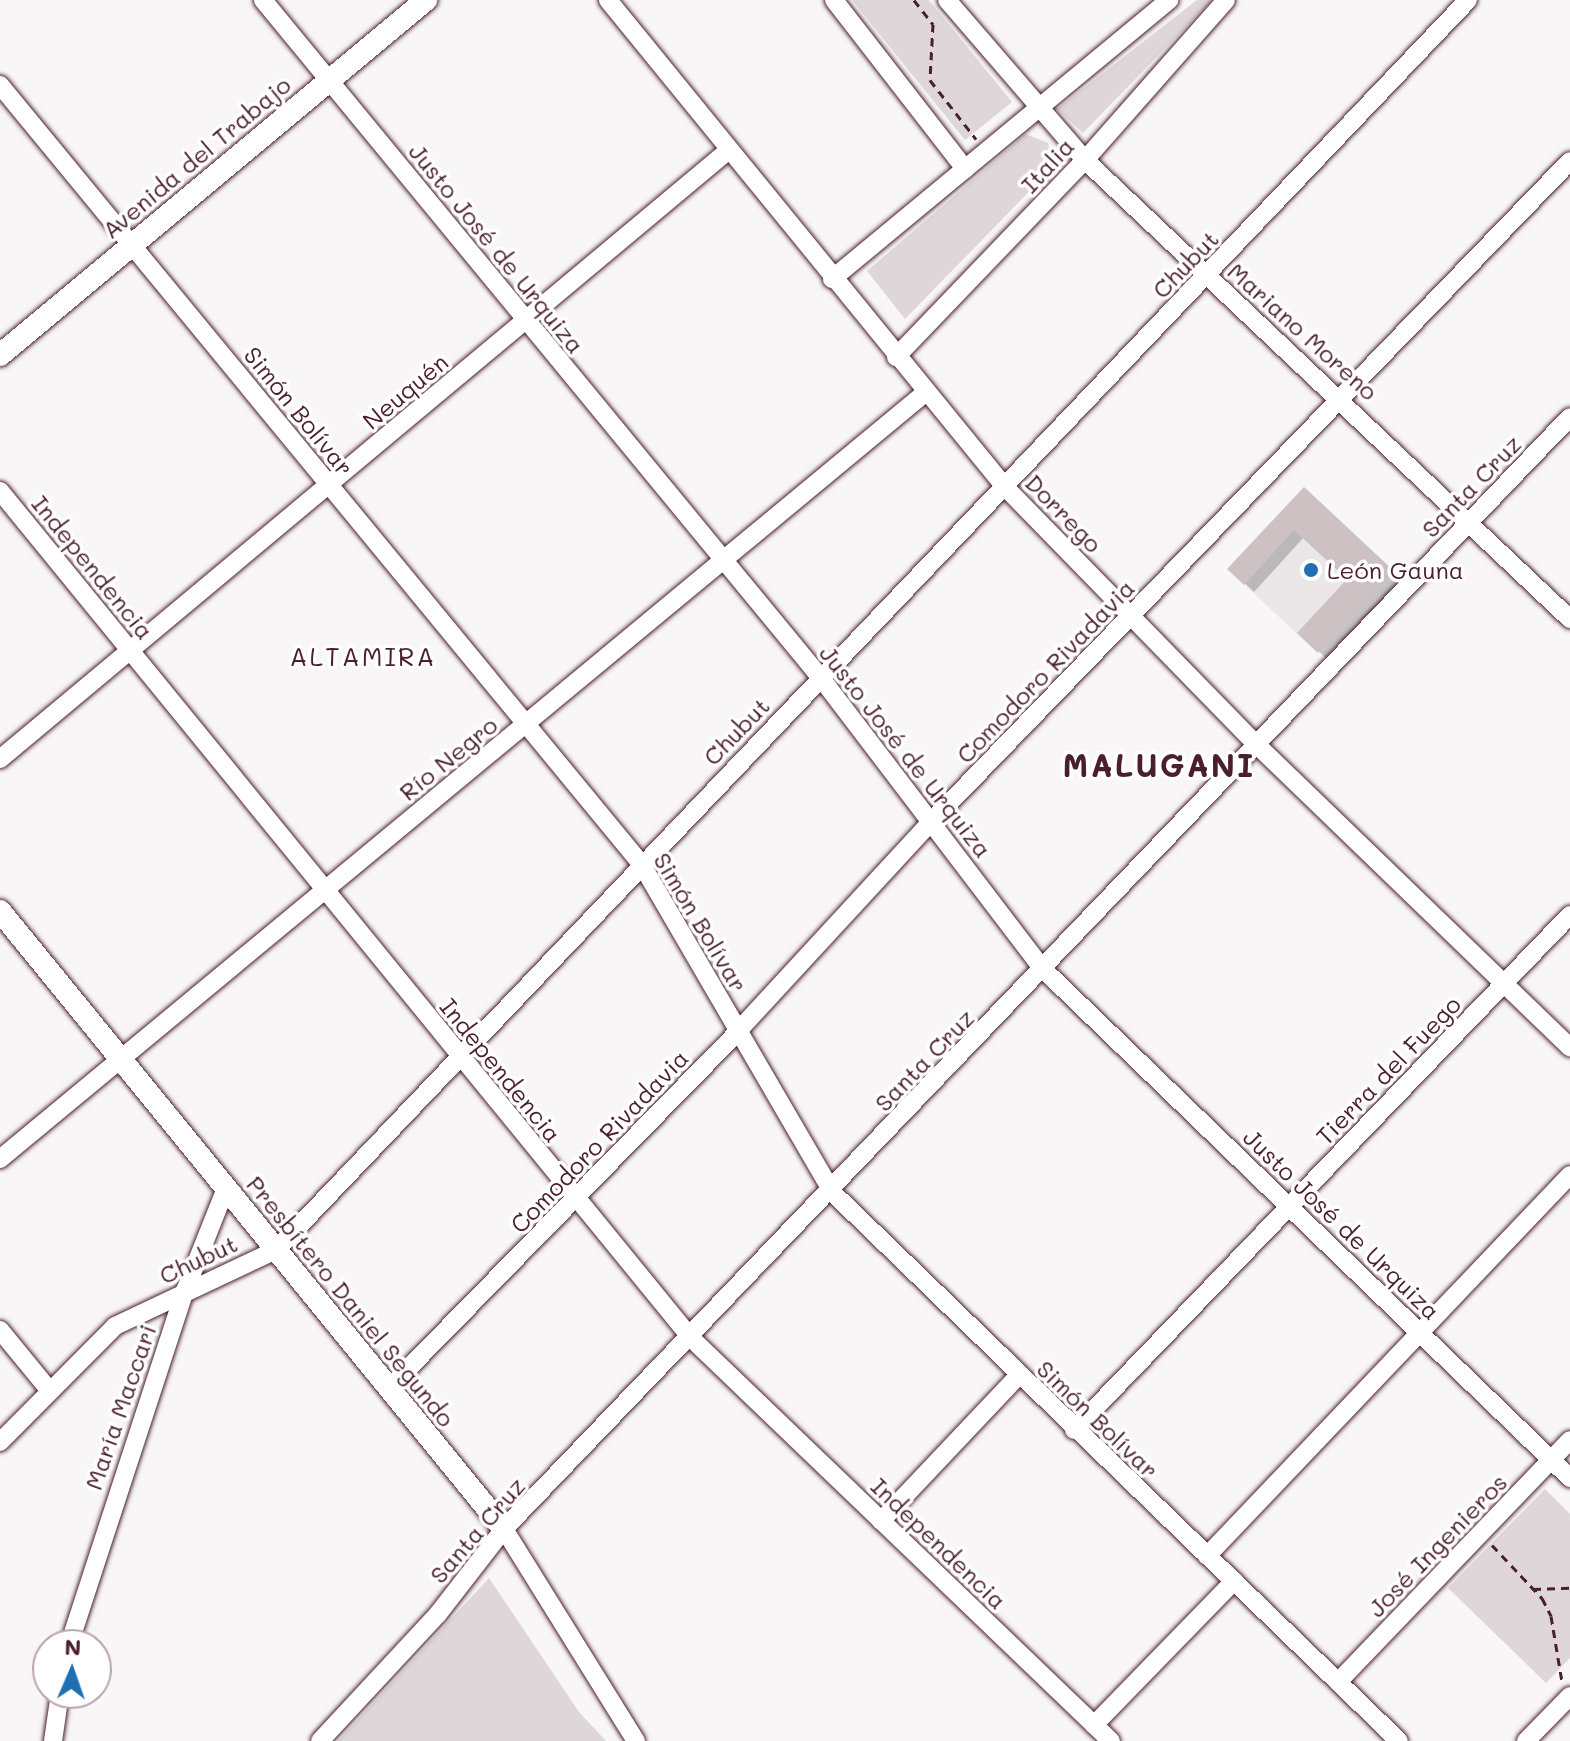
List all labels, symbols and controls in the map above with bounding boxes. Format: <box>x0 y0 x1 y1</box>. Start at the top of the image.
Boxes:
street label: Avenida del Trabajo <box>96 70 296 244</box>
street label: Italia <box>1015 132 1079 198</box>
street label: Justo José de Urquiza <box>403 137 591 359</box>
street label: Chubut <box>1146 224 1224 304</box>
street label: Mariano Moreno <box>1222 256 1384 406</box>
street label: Simón Bolívar <box>238 341 360 481</box>
street label: Neuquén <box>357 347 453 435</box>
street label: Santa Cruz <box>1415 429 1527 543</box>
street label: Dorrego <box>1020 468 1108 558</box>
street label: Independencia <box>26 489 160 645</box>
place label: León Gauna <box>1327 556 1464 584</box>
marker: León Gauna <box>1302 561 1320 579</box>
street label: Comodoro Rivadavia <box>950 573 1140 769</box>
street label: Justo José de Urquiza <box>814 639 998 863</box>
district label: ALTAMIRA <box>290 641 436 673</box>
street label: Chubut <box>697 691 775 771</box>
street label: Río Negro <box>393 710 503 806</box>
district label: MALUGANI <box>1063 745 1255 783</box>
street label: Simón Bolívar <box>648 847 754 997</box>
street label: Tierra del Fuego <box>1310 990 1466 1150</box>
street label: Independencia <box>434 992 568 1148</box>
street label: Santa Cruz <box>868 1003 980 1117</box>
street label: Comodoro Rivadavia <box>504 1043 694 1239</box>
street label: Justo José de Urquiza <box>1238 1123 1446 1325</box>
street label: Presbítero Daniel Segundo <box>241 1170 461 1432</box>
street label: Chubut <box>154 1228 242 1290</box>
street label: María Maccari <box>78 1321 162 1493</box>
street label: Simón Bolívar <box>1031 1354 1165 1484</box>
street label: José Ingenieros <box>1361 1468 1513 1622</box>
street label: Santa Cruz <box>423 1471 531 1589</box>
street label: Independencia <box>865 1471 1013 1615</box>
north arrow <box>32 1629 112 1709</box>
text: N <box>64 1632 82 1661</box>

